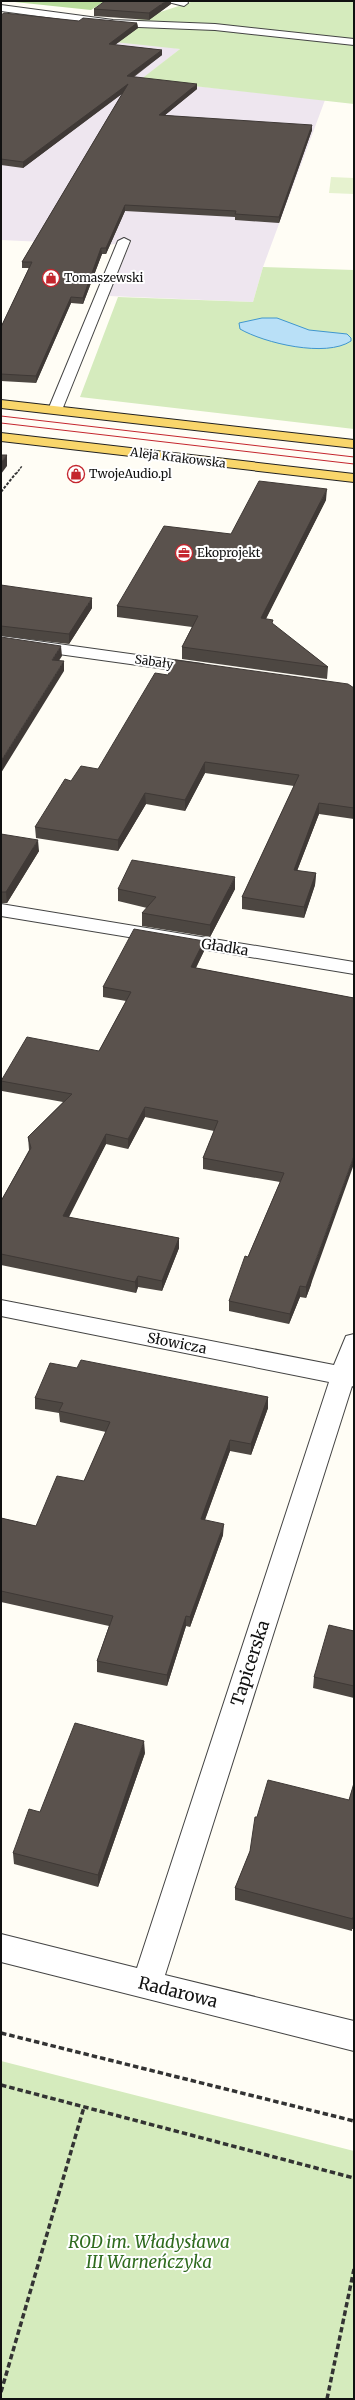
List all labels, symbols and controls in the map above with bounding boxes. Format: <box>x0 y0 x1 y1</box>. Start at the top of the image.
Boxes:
shop icon: Tomaszewski <box>41 268 61 288</box>
place label: Tomaszewski <box>64 270 144 285</box>
street label: Aleja Krakowska <box>129 444 227 471</box>
shop icon: TwojeAudio.pl <box>66 464 86 484</box>
place label: TwojeAudio.pl <box>89 466 172 481</box>
office icon: Ekoprojekt <box>174 543 194 563</box>
place label: Ekoprojekt <box>197 545 261 560</box>
street label: Sabały <box>134 651 174 672</box>
street label: Gładka <box>200 934 250 960</box>
street label: Słowicza <box>146 1328 209 1358</box>
street label: Tapicerska <box>226 1617 274 1709</box>
street label: Radarowa <box>136 1972 220 2012</box>
park label: ROD im. Władysława III Warneńczyka <box>68 2231 230 2273</box>

